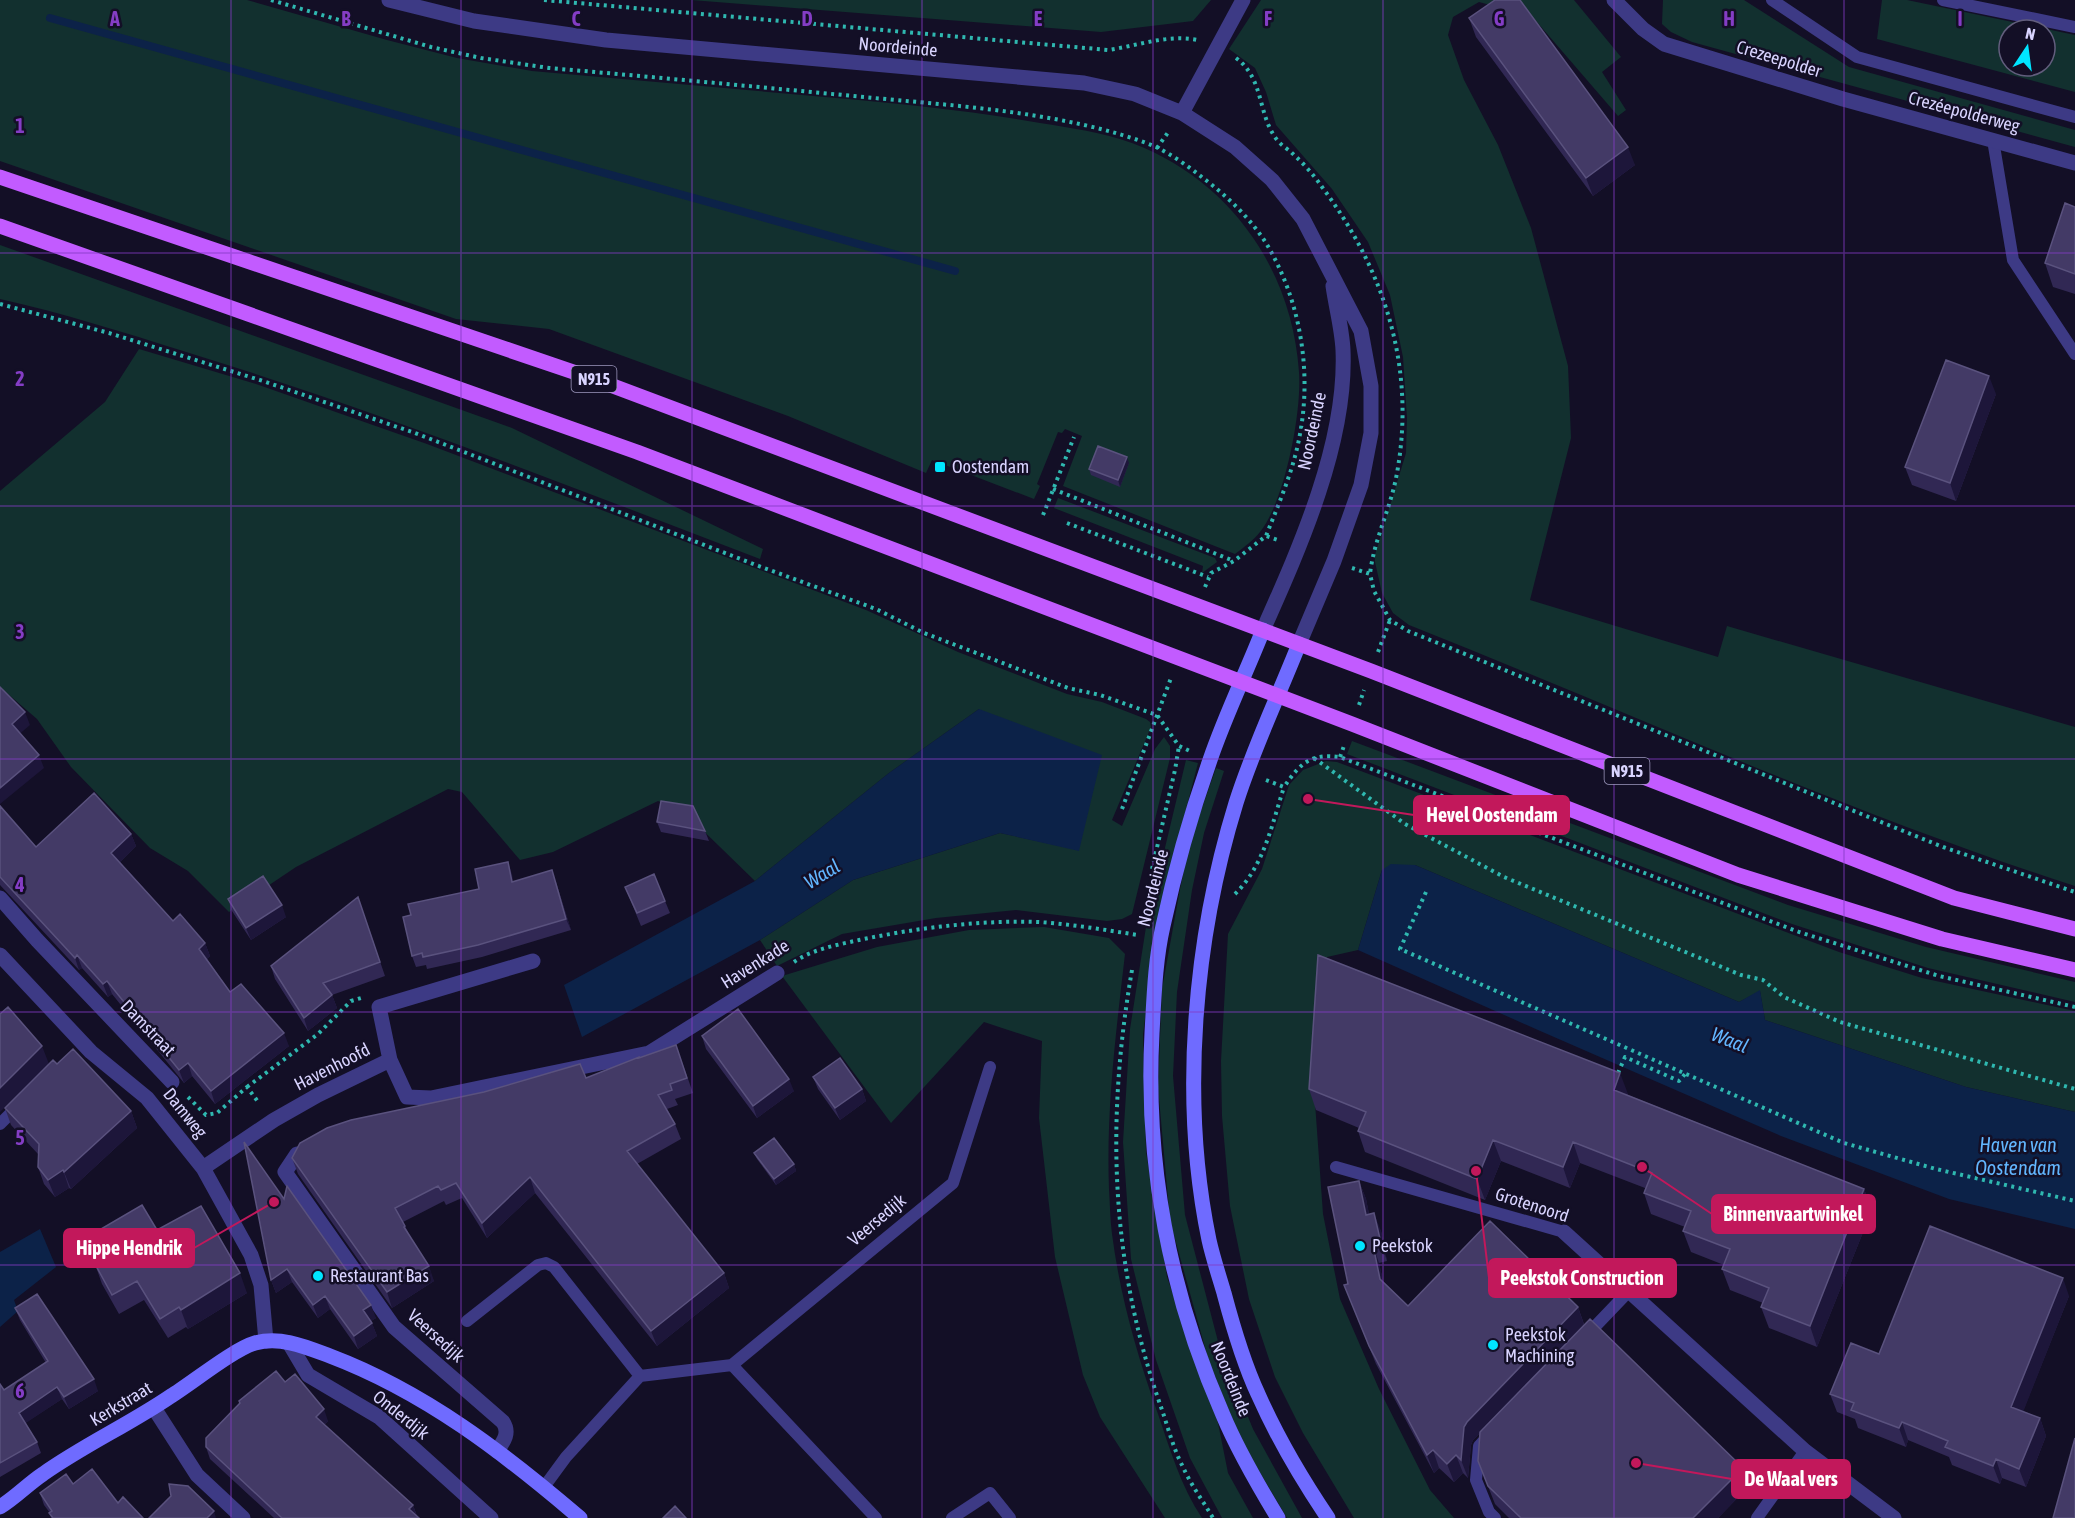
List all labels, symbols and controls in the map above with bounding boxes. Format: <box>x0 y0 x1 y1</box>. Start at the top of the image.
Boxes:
text: A <box>109 7 120 30</box>
text: B <box>341 7 351 30</box>
text: C <box>572 7 581 30</box>
text: D <box>801 7 813 30</box>
text: E <box>1034 7 1043 30</box>
text: F <box>1264 7 1272 30</box>
text: G <box>1494 7 1505 30</box>
text: H <box>1723 7 1735 30</box>
text: I <box>1957 7 1963 30</box>
north arrow <box>1997 18 2057 78</box>
text: N <box>2024 24 2037 43</box>
street label: Noordeinde <box>858 33 938 60</box>
street label: Crezeepolder <box>1734 36 1825 82</box>
street label: Crezéepolderweg <box>1906 87 2022 137</box>
text: 1 <box>15 114 25 137</box>
road number: N915 <box>572 366 616 392</box>
text: 2 <box>15 367 25 390</box>
street label: Noordeinde <box>1293 390 1330 472</box>
place label: Oostendam <box>952 456 1029 477</box>
marker: Oostendam <box>933 460 947 474</box>
text: 3 <box>15 620 25 643</box>
road number: N915 <box>1604 758 1650 784</box>
callout: Hevel Oostendam <box>1414 796 1569 834</box>
text: Hevel Oostendam <box>1426 803 1558 826</box>
street label: Noordeinde <box>1133 847 1172 929</box>
water label: Waal <box>800 854 844 893</box>
text: 4 <box>14 873 25 896</box>
street label: Havenkade <box>717 935 793 993</box>
street label: Damstraat <box>117 995 180 1060</box>
water label: Waal <box>1708 1022 1752 1057</box>
street label: Havenhoofd <box>290 1039 373 1095</box>
street label: Damweg <box>159 1084 212 1142</box>
text: 5 <box>15 1126 25 1149</box>
water label: Haven van Oostendam <box>1975 1133 2061 1179</box>
street label: Grotenoord <box>1493 1183 1572 1226</box>
street label: Veersedijk <box>843 1189 910 1250</box>
callout: Binnenvaartwinkel <box>1712 1195 1875 1233</box>
text: Binnenvaartwinkel <box>1723 1202 1863 1225</box>
callout: Hippe Hendrik <box>64 1229 194 1267</box>
place label: Peekstok <box>1372 1235 1433 1256</box>
text: Hippe Hendrik <box>76 1236 182 1259</box>
marker: Peekstok <box>1353 1239 1367 1253</box>
callout: Peekstok Construction <box>1489 1259 1676 1297</box>
place label: Restaurant Bas <box>330 1265 429 1286</box>
text: Peekstok Construction <box>1500 1266 1664 1289</box>
marker: Restaurant Bas <box>311 1269 325 1283</box>
street label: Veersedijk <box>404 1305 469 1367</box>
place label: Peekstok Machining <box>1505 1324 1575 1366</box>
street label: Noordeinde <box>1207 1338 1256 1419</box>
marker: Peekstok Machining <box>1486 1338 1500 1352</box>
street label: Kerkstraat <box>86 1377 155 1430</box>
text: 6 <box>15 1379 25 1402</box>
street label: Onderdijk <box>369 1386 434 1444</box>
callout: De Waal vers <box>1732 1460 1850 1498</box>
text: De Waal vers <box>1744 1467 1838 1490</box>

